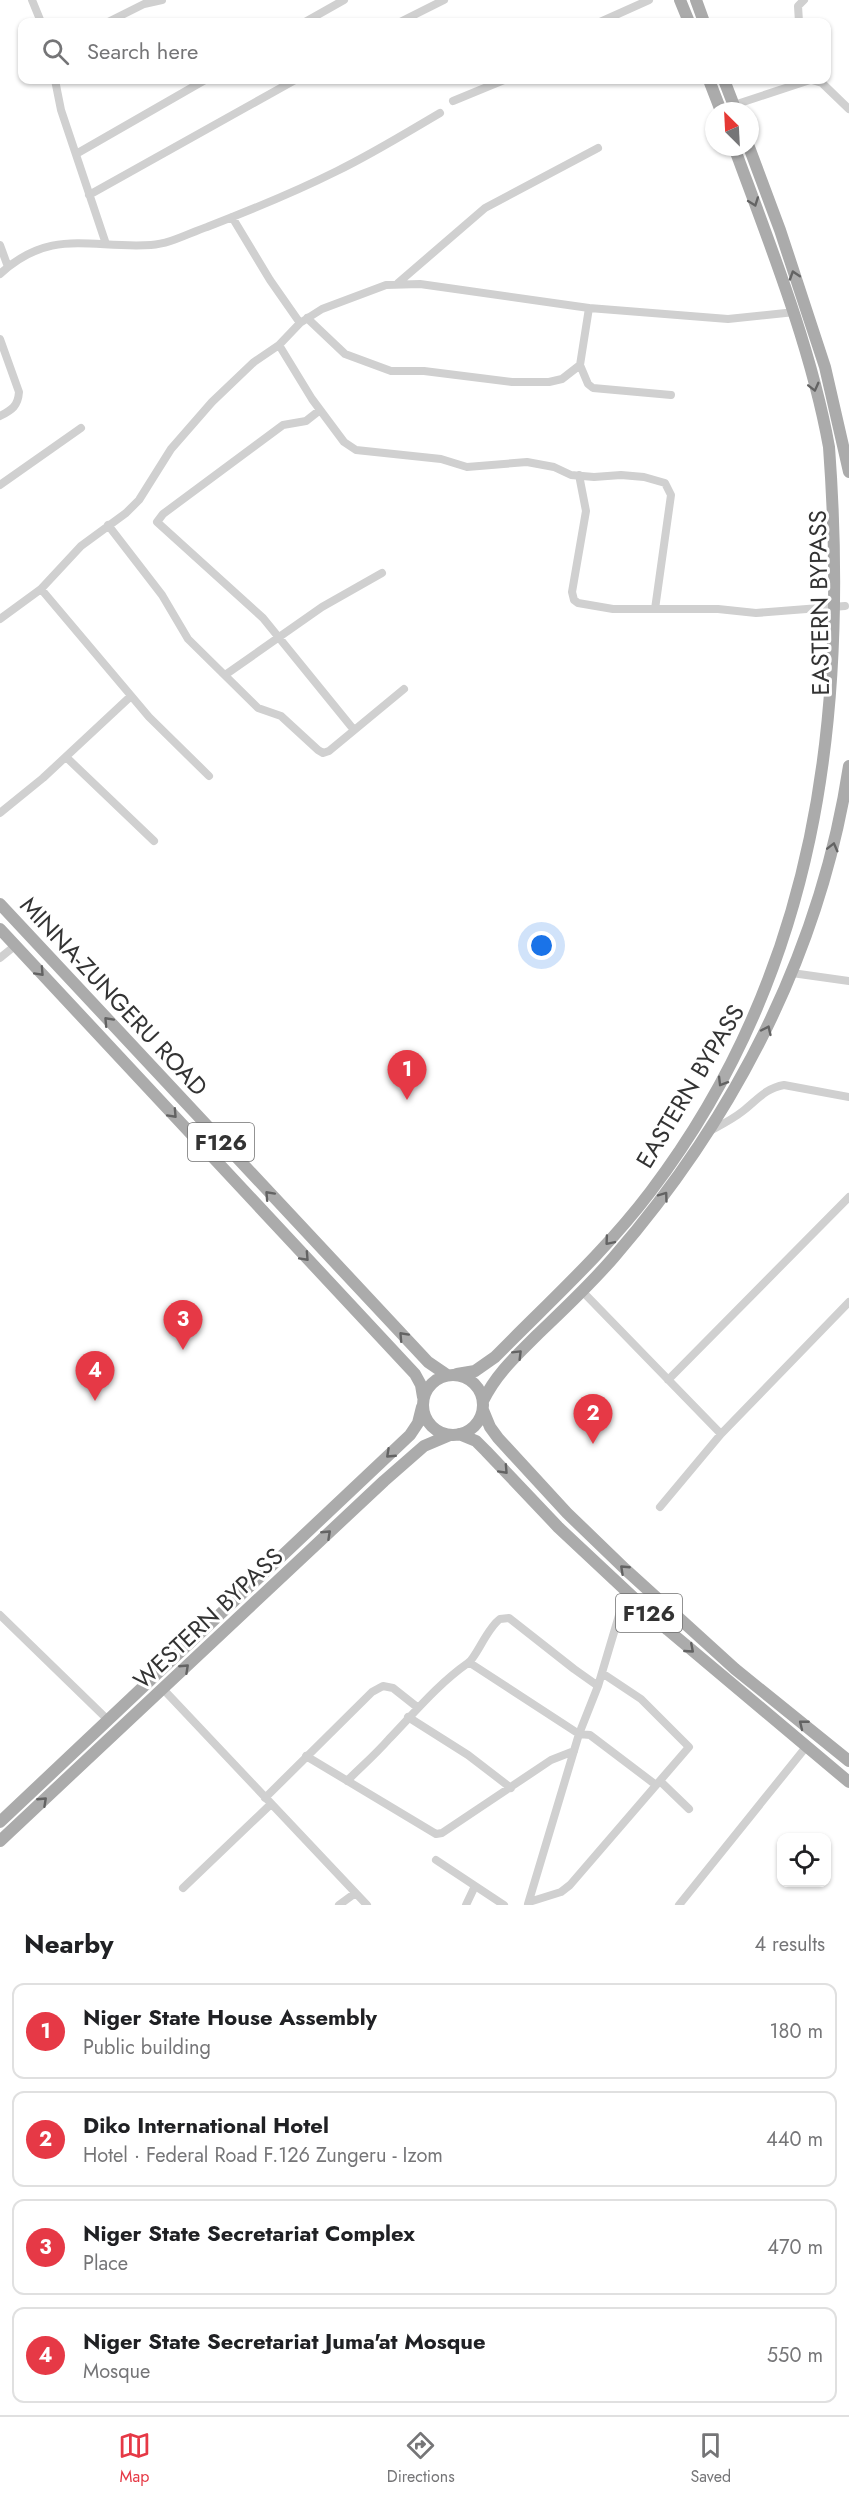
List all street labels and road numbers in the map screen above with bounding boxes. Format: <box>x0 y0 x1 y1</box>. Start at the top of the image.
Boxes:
street label: EASTERN BYPASS <box>800 510 838 696</box>
street label: MINNA-ZUNGERU ROAD <box>12 888 216 1104</box>
street label: EASTERN BYPASS <box>627 997 753 1175</box>
road number: F126 <box>188 1123 254 1161</box>
street label: WESTERN BYPASS <box>125 1539 291 1697</box>
road number: F126 <box>616 1594 682 1632</box>

